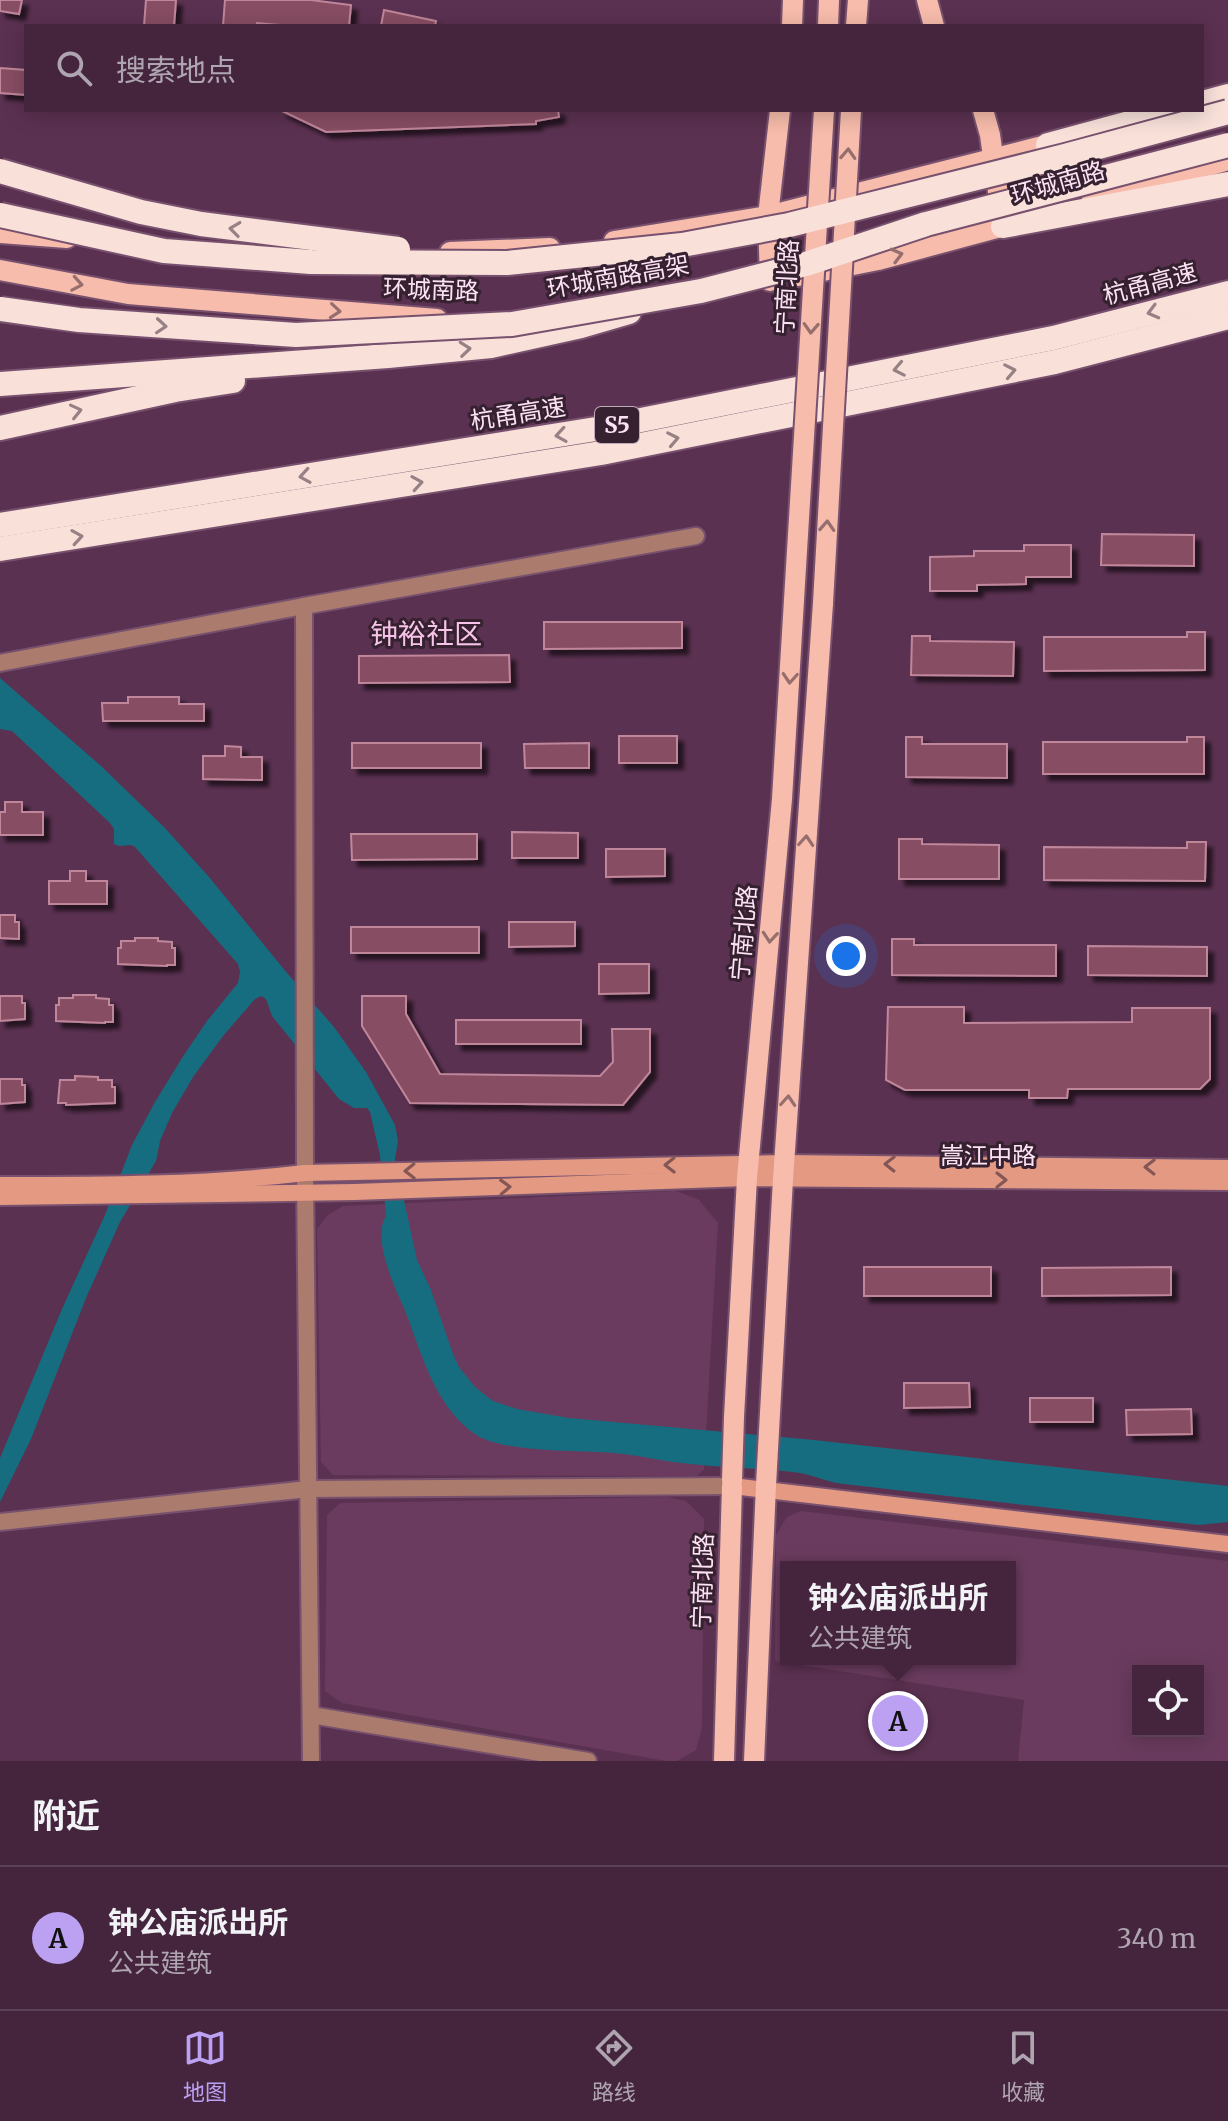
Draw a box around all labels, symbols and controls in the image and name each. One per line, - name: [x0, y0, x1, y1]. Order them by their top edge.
- search box: [24, 24, 1204, 112]
- icon: search: [52, 46, 96, 90]
- text: 搜索地点: [116, 51, 236, 89]
- one-way arrow: [839, 147, 856, 160]
- street label: 环城南路: [1007, 154, 1108, 211]
- one-way arrow: [229, 220, 242, 237]
- street label: 宁南北路: [769, 238, 804, 336]
- one-way arrow: [890, 248, 904, 264]
- street label: 环城南路高架: [544, 249, 692, 304]
- street label: 杭甬高速: [1099, 256, 1200, 311]
- street label: 环城南路: [383, 272, 480, 307]
- one-way arrow: [70, 275, 83, 292]
- one-way arrow: [329, 302, 342, 319]
- one-way arrow: [1146, 303, 1160, 320]
- one-way arrow: [155, 317, 168, 334]
- one-way arrow: [803, 322, 820, 335]
- one-way arrow: [459, 340, 472, 357]
- one-way arrow: [893, 360, 906, 377]
- one-way arrow: [1003, 363, 1016, 380]
- street label: 杭甬高速: [468, 391, 568, 436]
- one-way arrow: [69, 403, 82, 420]
- road number: S5: [595, 407, 639, 443]
- one-way arrow: [554, 426, 568, 443]
- one-way arrow: [666, 431, 679, 448]
- one-way arrow: [298, 467, 311, 484]
- one-way arrow: [410, 475, 424, 492]
- one-way arrow: [818, 519, 835, 532]
- one-way arrow: [70, 529, 84, 546]
- district label: 钟裕社区: [370, 616, 482, 652]
- one-way arrow: [781, 672, 798, 685]
- one-way arrow: [797, 834, 814, 847]
- street label: 宁南北路: [724, 884, 763, 982]
- one-way arrow: [762, 931, 779, 944]
- your location: [826, 936, 866, 976]
- one-way arrow: [779, 1094, 796, 1107]
- street label: 嵩江中路: [940, 1140, 1036, 1171]
- one-way arrow: [883, 1155, 896, 1173]
- one-way arrow: [663, 1156, 676, 1174]
- one-way arrow: [1143, 1158, 1156, 1176]
- one-way arrow: [403, 1162, 416, 1180]
- one-way arrow: [995, 1172, 1008, 1189]
- one-way arrow: [499, 1178, 512, 1195]
- street label: 宁南北路: [685, 1532, 720, 1629]
- popup: [780, 1561, 1016, 1665]
- text: 钟公庙派出所: [808, 1578, 988, 1616]
- text: 公共建筑: [808, 1621, 912, 1654]
- map controls: [1132, 1665, 1204, 1737]
- button: locate: [1132, 1665, 1204, 1737]
- pin: A: [872, 1691, 924, 1751]
- text: 附近: [32, 1795, 100, 1837]
- text: 钟公庙派出所: [108, 1903, 288, 1941]
- text: A: [49, 1922, 67, 1955]
- text: 340 m: [1117, 1922, 1196, 1955]
- text: 公共建筑: [108, 1946, 212, 1979]
- tab: 地图: [183, 2026, 227, 2106]
- tab: 路线: [592, 2026, 636, 2106]
- tab: 收藏: [1001, 2026, 1045, 2106]

